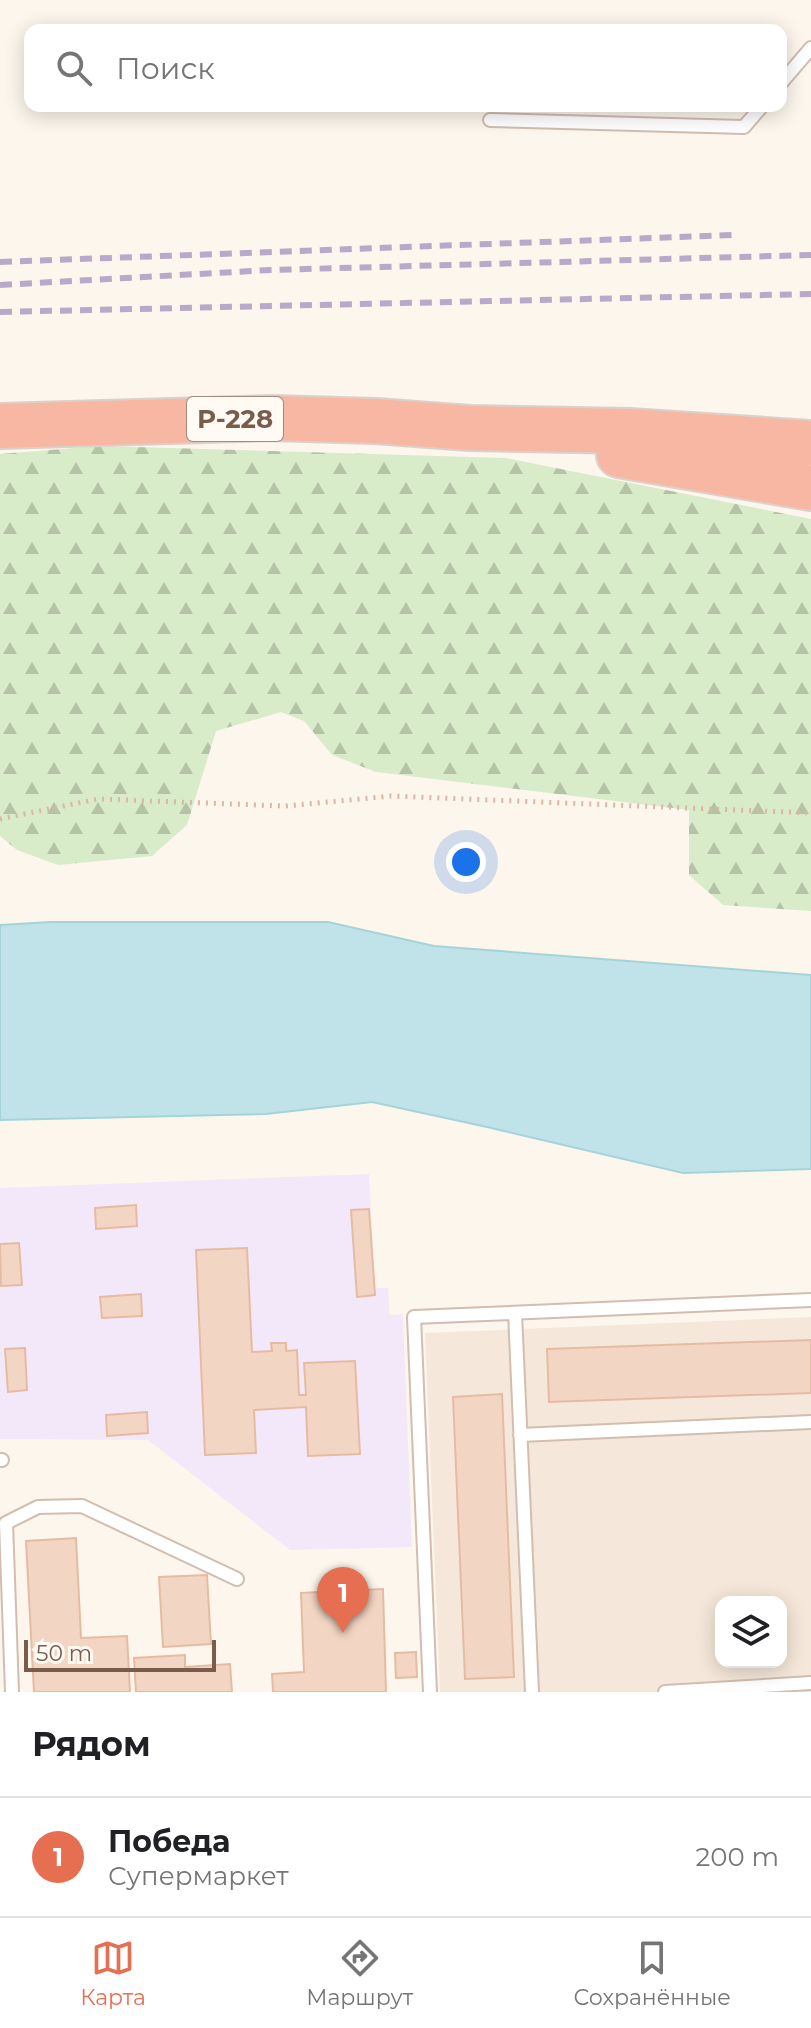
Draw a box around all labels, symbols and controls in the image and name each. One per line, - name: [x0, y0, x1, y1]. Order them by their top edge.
- search box: [24, 24, 787, 112]
- icon: search: [52, 46, 96, 90]
- text: Поиск: [116, 50, 215, 87]
- road number: Р-228: [187, 397, 283, 441]
- your location: [446, 842, 486, 882]
- pin: 1: [317, 1567, 369, 1633]
- map controls: [715, 1596, 787, 1668]
- button: layers: [715, 1596, 787, 1668]
- scale bar: [24, 1636, 216, 1672]
- text: 50 m: [36, 1640, 92, 1667]
- text: Рядом: [32, 1723, 151, 1765]
- text: Победа: [108, 1823, 230, 1860]
- text: 1: [53, 1841, 63, 1873]
- text: 200 m: [695, 1841, 779, 1873]
- text: Супермаркет: [108, 1860, 289, 1892]
- tab: Карта: [80, 1936, 146, 2011]
- tab: Маршрут: [306, 1936, 413, 2011]
- tab: Сохранённые: [574, 1936, 731, 2011]

